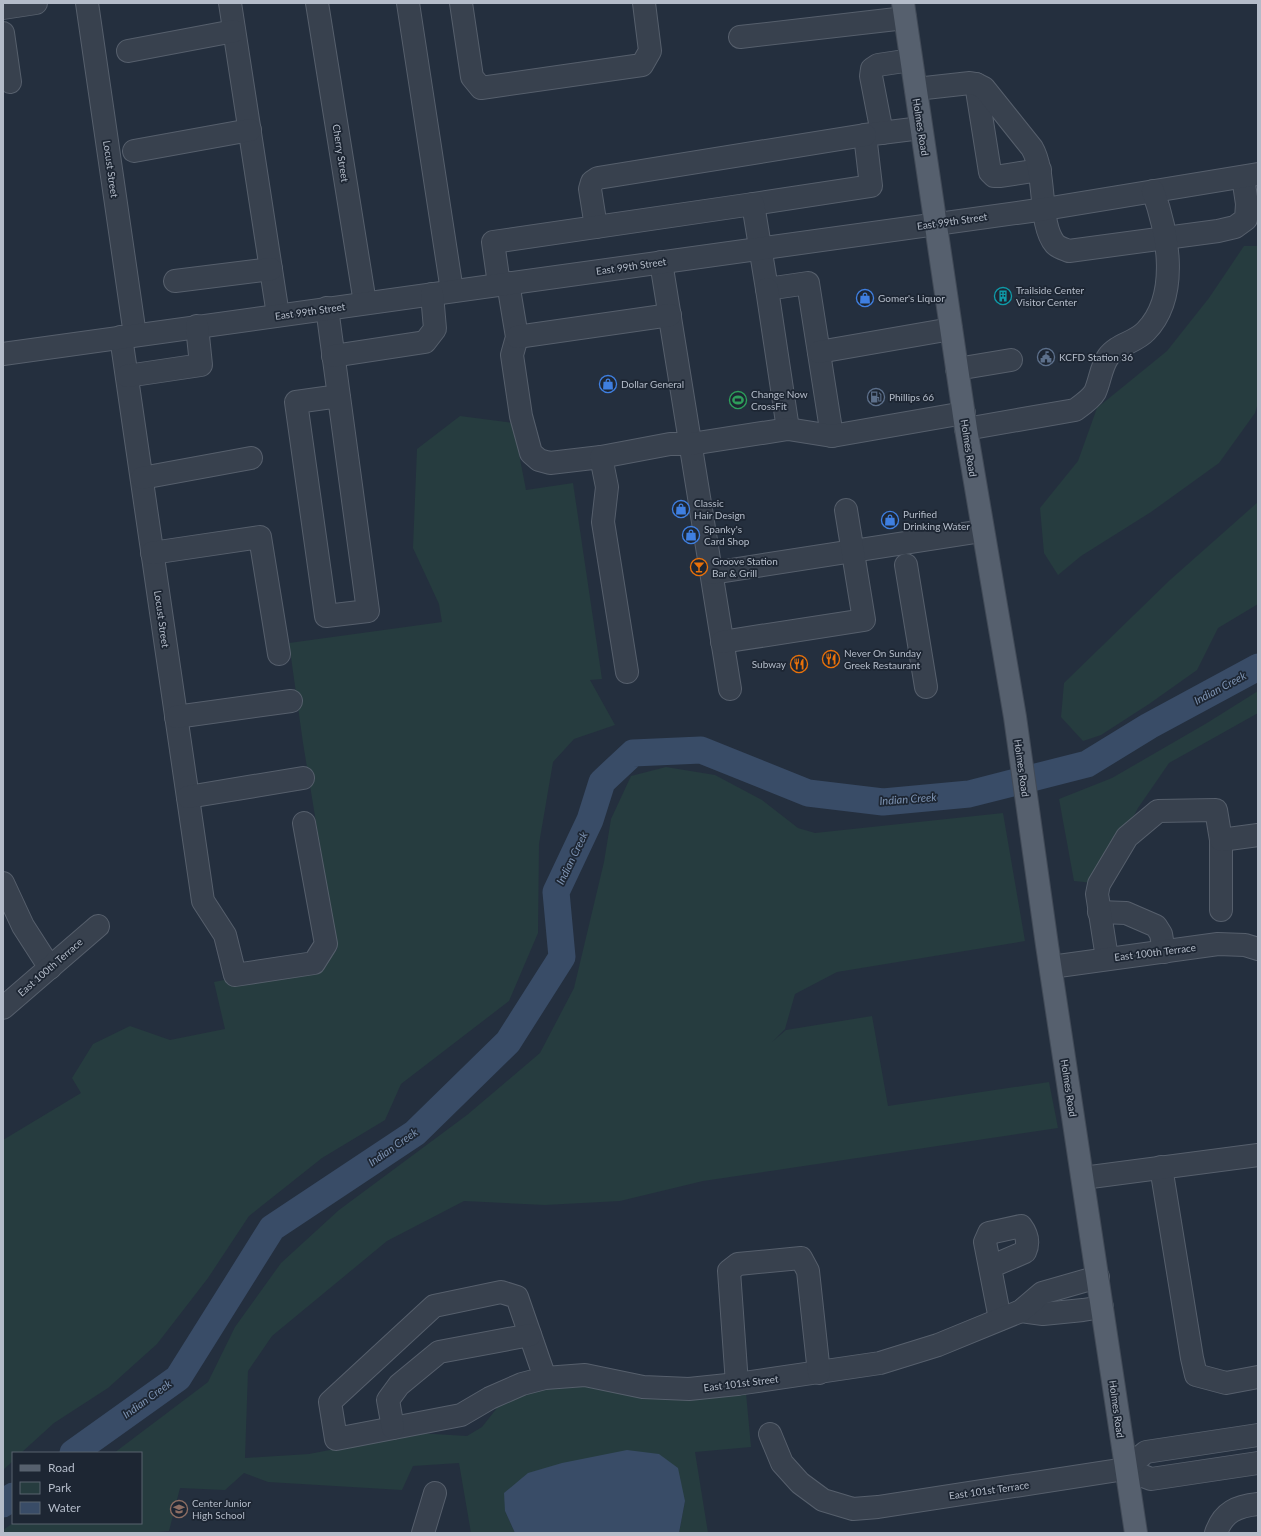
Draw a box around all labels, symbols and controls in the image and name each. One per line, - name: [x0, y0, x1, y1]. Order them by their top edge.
- street label: Holmes Road: [911, 97, 931, 157]
- street label: Cherry Street: [330, 123, 352, 183]
- street label: Locust Street: [101, 140, 121, 199]
- street label: East 99th Street: [916, 210, 988, 232]
- street label: East 99th Street: [595, 255, 667, 277]
- place label: Trailside Center Visitor Center: [1016, 284, 1084, 308]
- building icon: Trailside Center Visitor Center: [993, 286, 1013, 306]
- shop icon: Gomer's Liquor: [855, 288, 875, 308]
- place label: Gomer's Liquor: [878, 292, 945, 304]
- street label: East 99th Street: [274, 300, 346, 322]
- public building icon: KCFD Station 36: [1036, 347, 1056, 367]
- place label: KCFD Station 36: [1059, 351, 1133, 363]
- shop icon: Dollar General: [598, 374, 618, 394]
- place label: Dollar General: [621, 378, 684, 390]
- fuel station icon: Phillips 66: [866, 387, 886, 407]
- place label: Change Now CrossFit: [751, 388, 808, 412]
- sports icon: Change Now CrossFit: [728, 390, 748, 410]
- place label: Phillips 66: [889, 391, 934, 403]
- street label: Holmes Road: [959, 418, 979, 478]
- place label: Classic Hair Design: [694, 497, 745, 521]
- shop icon: Classic Hair Design: [671, 499, 691, 519]
- place label: Purified Drinking Water: [903, 508, 970, 532]
- shop icon: Purified Drinking Water: [880, 510, 900, 530]
- place label: Spanky's Card Shop: [704, 523, 750, 547]
- shop icon: Spanky's Card Shop: [681, 525, 701, 545]
- place label: Groove Station Bar & Grill: [712, 555, 778, 579]
- bar icon: Groove Station Bar & Grill: [689, 557, 709, 577]
- street label: Locust Street: [152, 590, 172, 649]
- place label: Never On Sunday Greek Restaurant: [844, 647, 922, 671]
- restaurant icon: Never On Sunday Greek Restaurant: [821, 649, 841, 669]
- restaurant icon: Subway: [789, 654, 809, 674]
- place label: Subway: [752, 658, 787, 670]
- water label: Indian Creek: [1191, 668, 1249, 707]
- street label: Holmes Road: [1012, 738, 1032, 798]
- water label: Indian Creek: [879, 790, 938, 807]
- water label: Indian Creek: [553, 829, 590, 886]
- street label: East 100th Terrace: [15, 936, 85, 998]
- street label: East 100th Terrace: [1114, 941, 1196, 963]
- street label: Holmes Road: [1059, 1058, 1079, 1118]
- water label: Indian Creek: [366, 1124, 420, 1168]
- street label: East 101st Street: [703, 1372, 780, 1394]
- water label: Indian Creek: [120, 1376, 174, 1421]
- street label: Holmes Road: [1107, 1379, 1127, 1439]
- legend: [12, 1452, 142, 1524]
- text: Road: [48, 1460, 75, 1475]
- street label: East 101st Terrace: [948, 1478, 1030, 1502]
- text: Park: [48, 1480, 72, 1495]
- place label: Center Junior High School: [192, 1497, 251, 1521]
- school or university icon: Center Junior High School: [169, 1499, 189, 1519]
- text: Water: [48, 1500, 81, 1515]

